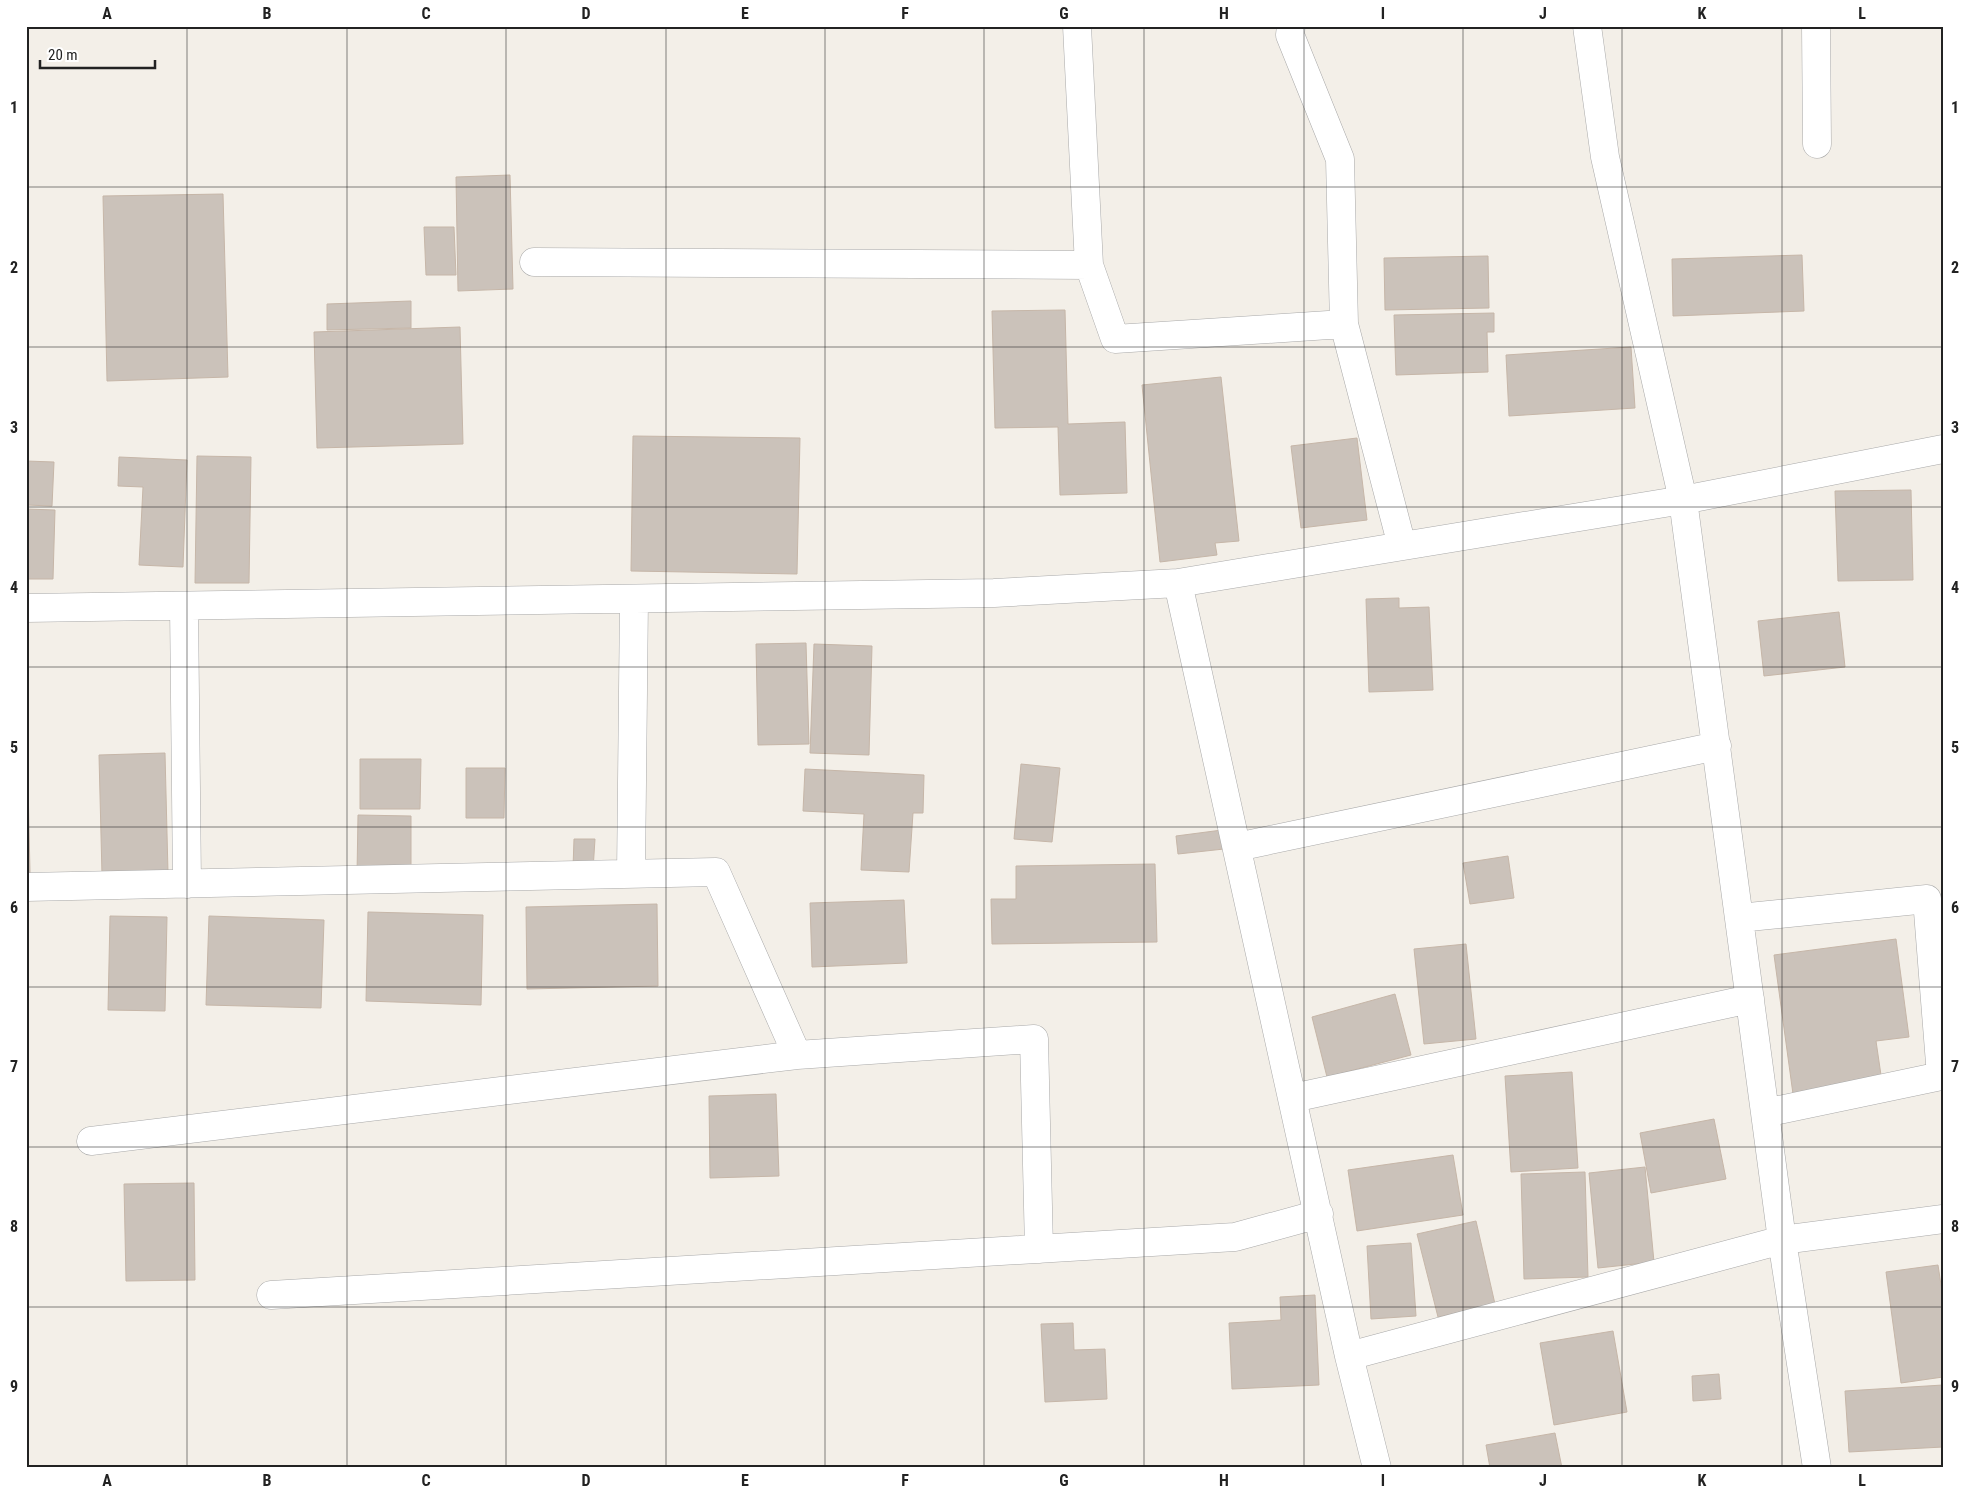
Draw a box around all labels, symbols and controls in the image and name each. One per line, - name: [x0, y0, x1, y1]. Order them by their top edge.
- text: A: [102, 4, 112, 23]
- text: B: [263, 4, 272, 23]
- text: C: [421, 4, 431, 23]
- text: D: [581, 4, 591, 23]
- text: E: [741, 4, 749, 23]
- text: F: [901, 4, 909, 23]
- text: G: [1059, 4, 1069, 23]
- text: H: [1219, 4, 1229, 23]
- text: I: [1381, 4, 1385, 23]
- text: J: [1539, 4, 1547, 23]
- text: K: [1698, 4, 1707, 23]
- text: L: [1858, 4, 1866, 23]
- scale bar: [40, 38, 155, 70]
- text: 20 m: [48, 46, 78, 64]
- text: 1: [10, 98, 18, 117]
- text: 1: [1951, 98, 1959, 117]
- text: 2: [10, 258, 18, 277]
- text: 2: [1951, 258, 1959, 277]
- text: 3: [10, 418, 18, 437]
- text: 3: [1951, 418, 1959, 437]
- text: 4: [10, 578, 18, 597]
- text: 4: [1951, 578, 1959, 597]
- text: 5: [10, 738, 18, 757]
- text: 5: [1951, 738, 1959, 757]
- text: 6: [10, 898, 18, 917]
- text: 6: [1951, 898, 1959, 917]
- text: 7: [10, 1057, 18, 1076]
- text: 7: [1951, 1057, 1959, 1076]
- text: 8: [10, 1217, 18, 1236]
- text: 8: [1951, 1217, 1959, 1236]
- text: 9: [10, 1377, 18, 1396]
- text: 9: [1951, 1377, 1959, 1396]
- text: A: [102, 1471, 112, 1490]
- text: B: [263, 1471, 272, 1490]
- text: C: [421, 1471, 431, 1490]
- text: D: [581, 1471, 591, 1490]
- text: E: [741, 1471, 749, 1490]
- text: F: [901, 1471, 909, 1490]
- text: G: [1059, 1471, 1069, 1490]
- text: H: [1219, 1471, 1229, 1490]
- text: I: [1381, 1471, 1385, 1490]
- text: J: [1539, 1471, 1547, 1490]
- text: K: [1698, 1471, 1707, 1490]
- text: L: [1858, 1471, 1866, 1490]

